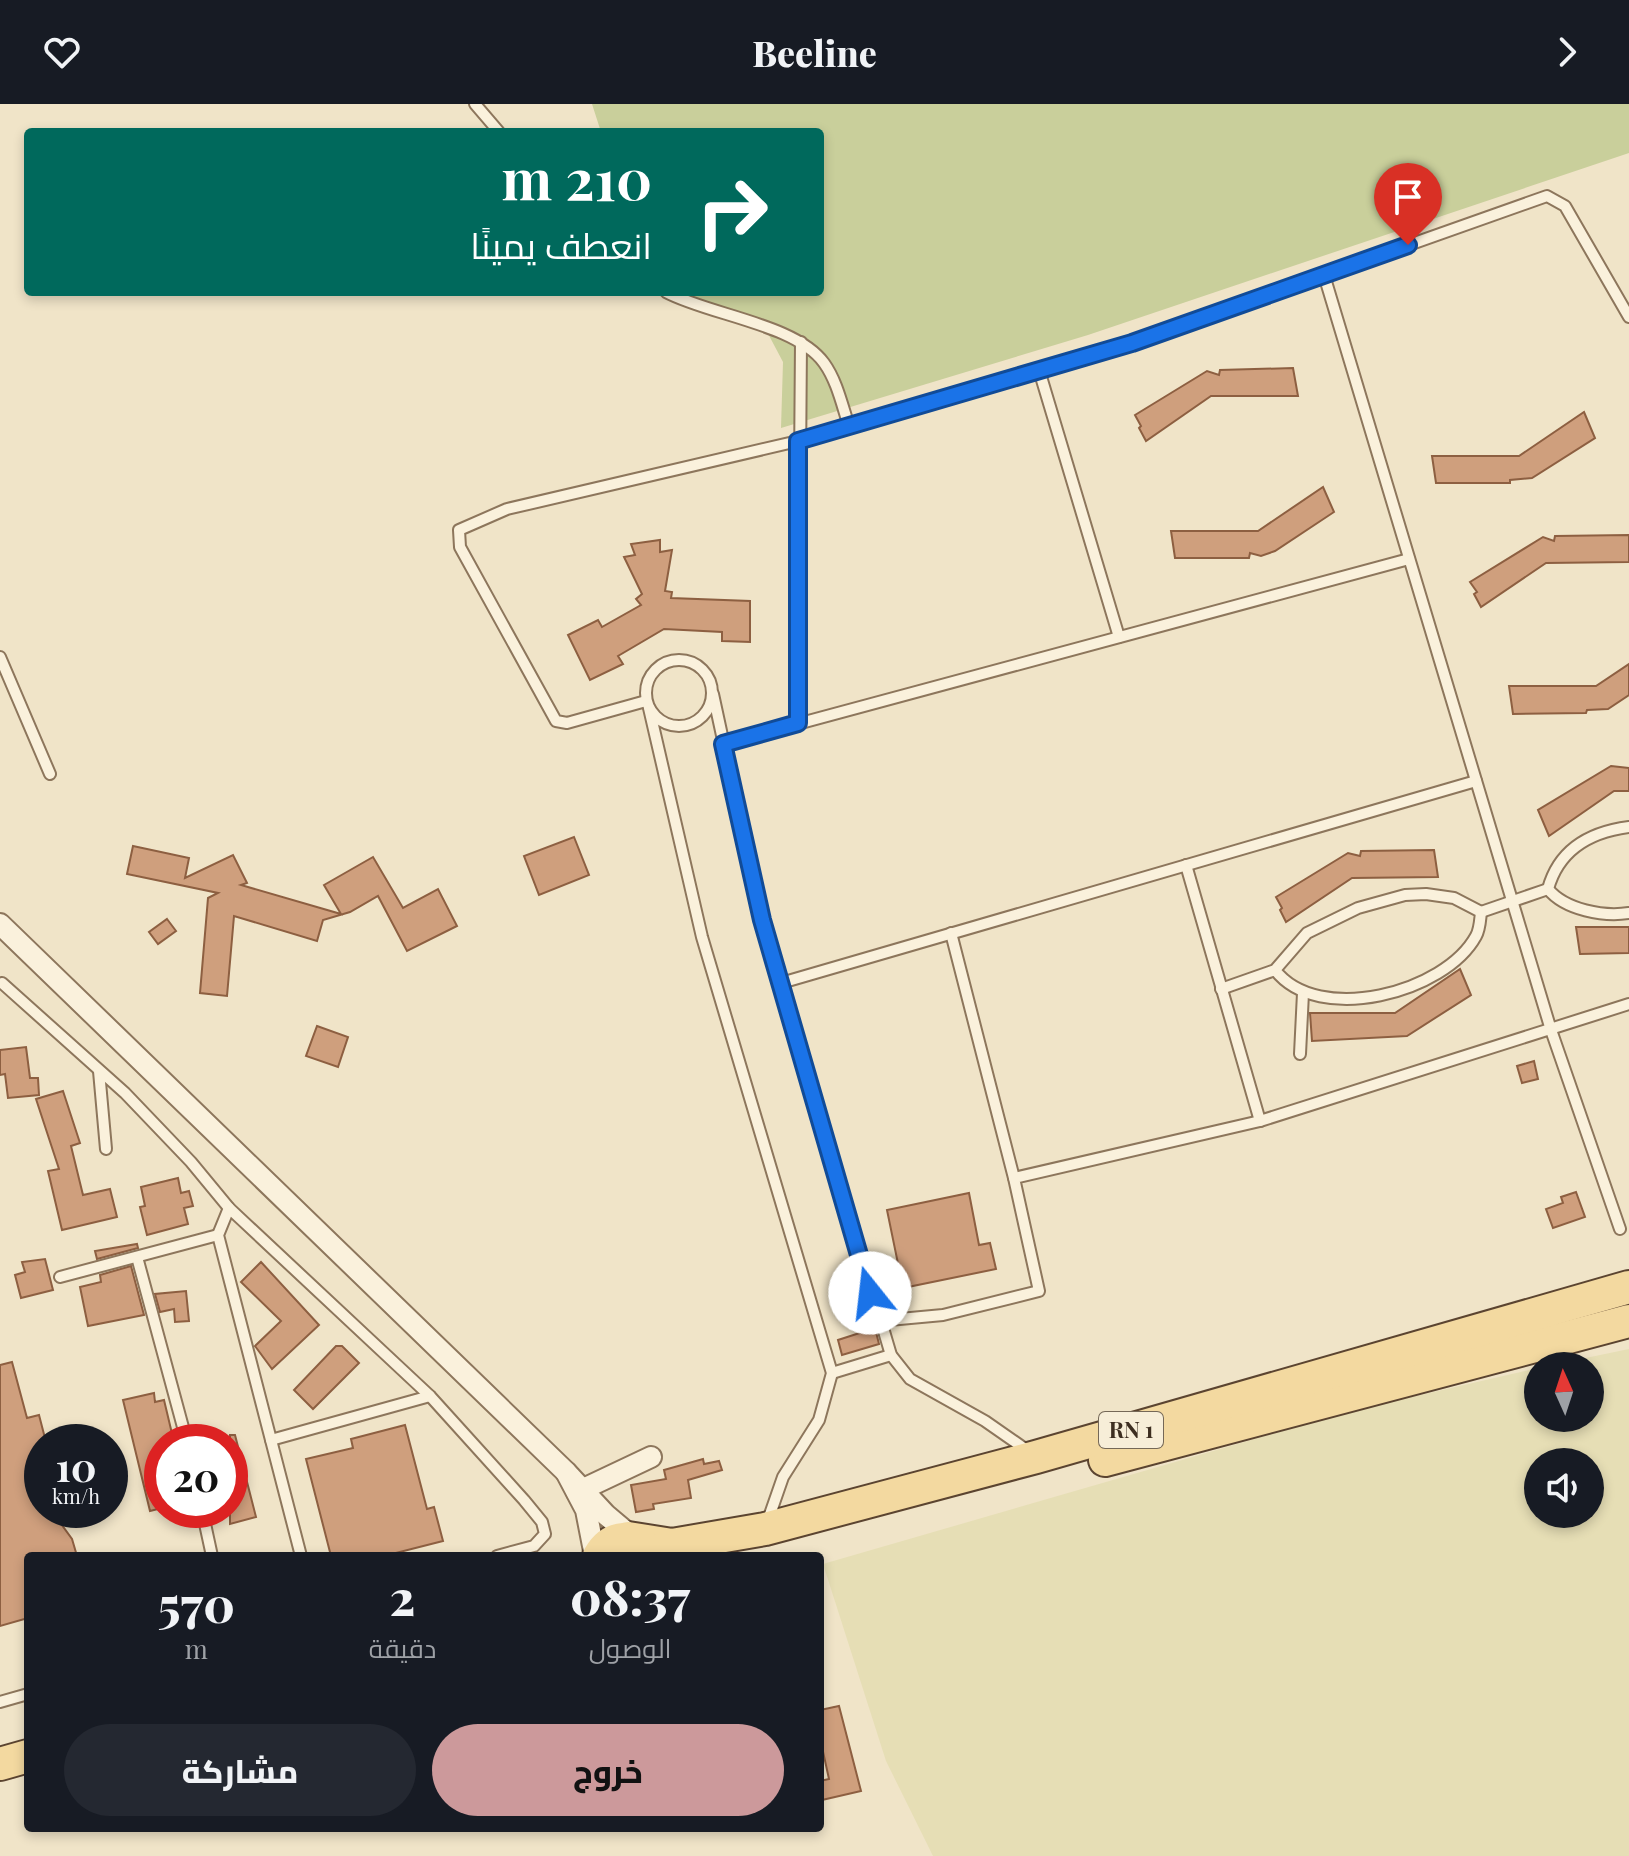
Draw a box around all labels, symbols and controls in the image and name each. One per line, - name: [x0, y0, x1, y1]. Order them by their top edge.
- text: Beeline: [752, 28, 877, 76]
- icon: heart: [40, 30, 84, 74]
- icon: forward: [1545, 30, 1589, 74]
- text: 210 m: [501, 140, 652, 215]
- icon: right: [680, 160, 784, 264]
- pin: [1374, 163, 1442, 245]
- icon: arrive: [1386, 175, 1430, 219]
- text: انعطف يمينًا: [470, 220, 652, 268]
- position arrow: [828, 1251, 912, 1335]
- north arrow: [1524, 1352, 1604, 1432]
- map controls: [1524, 1352, 1604, 1528]
- road number: RN 1: [1099, 1412, 1163, 1448]
- speed limit sign: 20: [144, 1424, 248, 1528]
- text: 10: [55, 1439, 97, 1492]
- button: sound: [1524, 1448, 1604, 1528]
- text: km/h: [52, 1482, 100, 1509]
- text: 2: [390, 1564, 415, 1628]
- text: 08:37: [570, 1564, 690, 1628]
- text: 570: [158, 1571, 235, 1635]
- text: دقيقة: [369, 1630, 436, 1665]
- text: الوصول: [589, 1630, 672, 1665]
- text: m: [185, 1631, 208, 1666]
- button: مشاركة: [64, 1724, 416, 1816]
- button: خروج: [432, 1724, 784, 1816]

